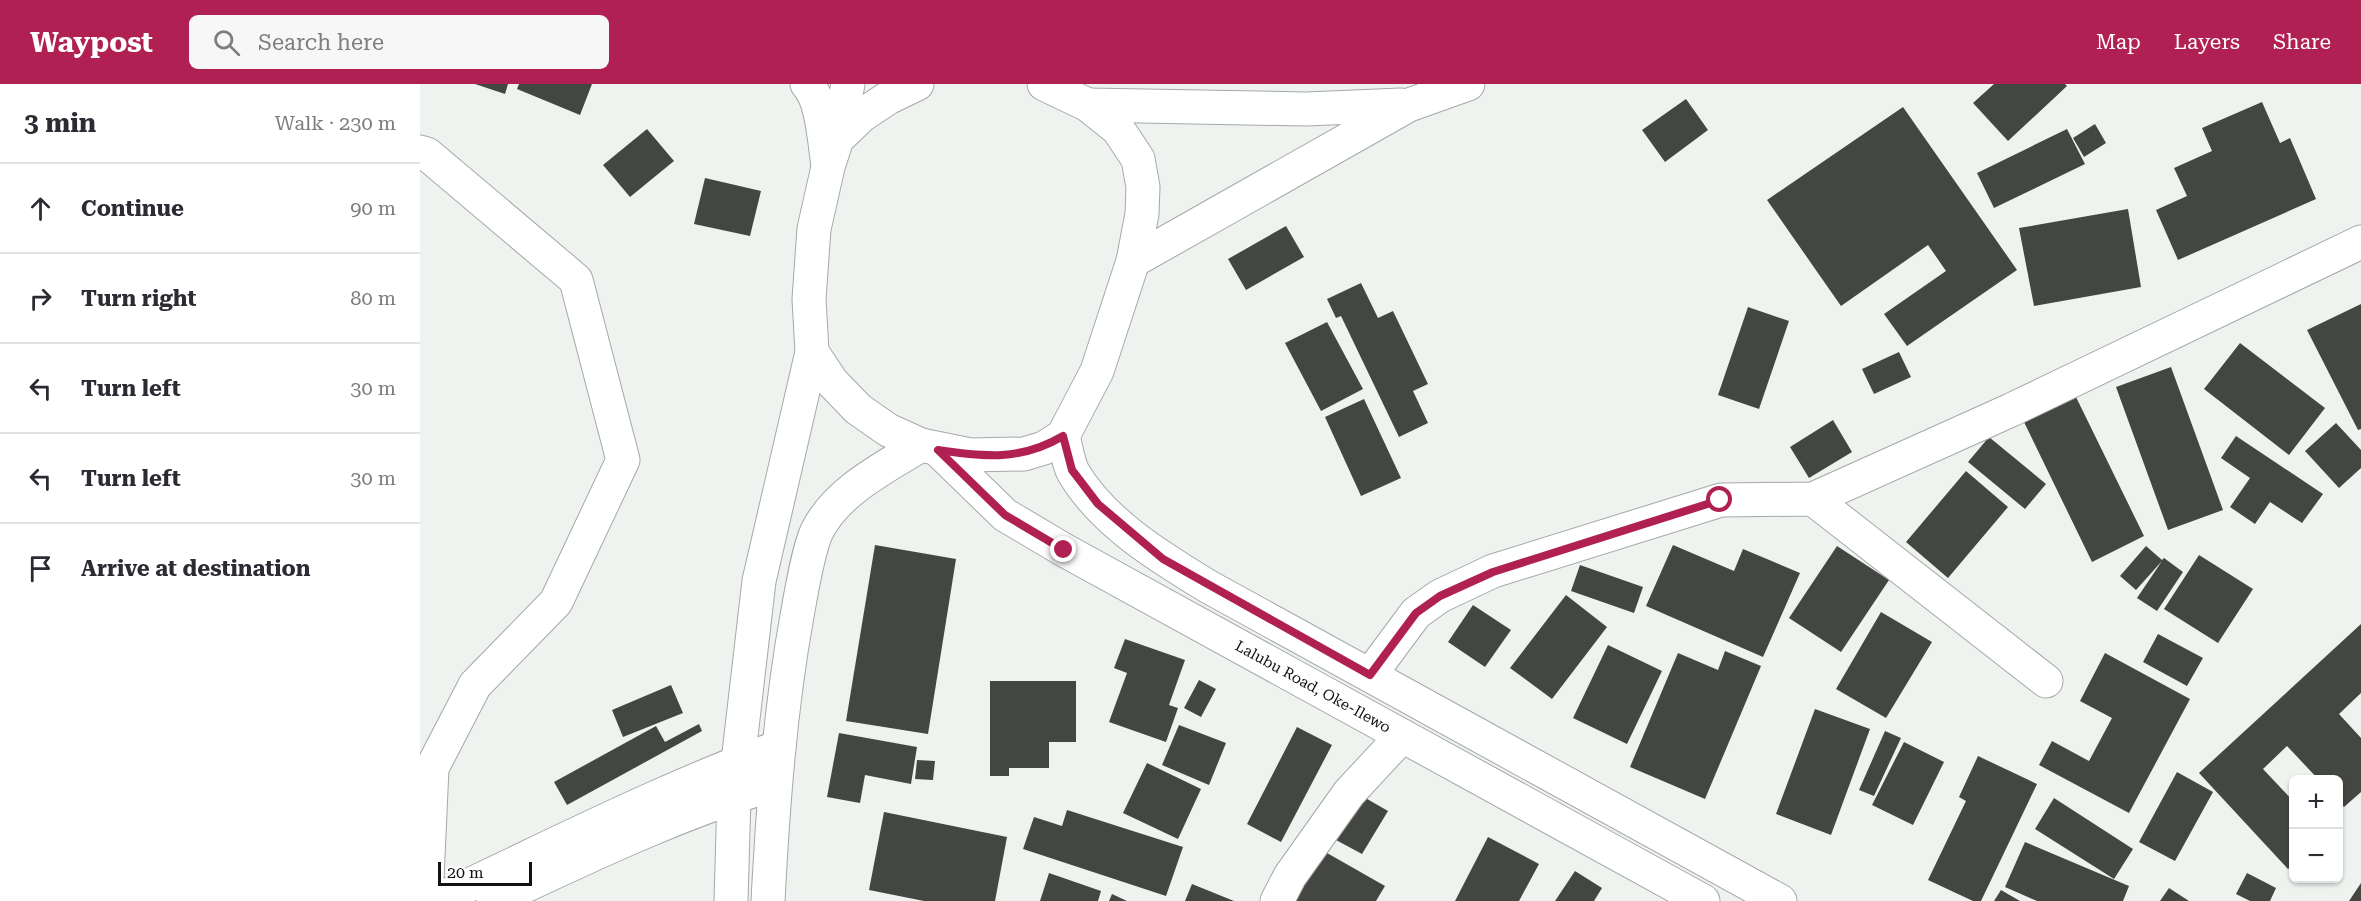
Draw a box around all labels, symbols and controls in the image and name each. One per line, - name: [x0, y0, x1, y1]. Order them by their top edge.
- search box: [189, 15, 609, 69]
- text: Waypost: [30, 26, 153, 59]
- icon: search: [210, 26, 243, 59]
- text: Search here: [258, 30, 384, 55]
- text: Map: [2096, 30, 2141, 54]
- text: Layers: [2174, 30, 2240, 54]
- text: Share: [2273, 30, 2331, 54]
- text: 3 min: [24, 108, 96, 138]
- text: Walk · 230 m: [275, 111, 396, 135]
- icon: ahead: [24, 192, 57, 225]
- text: Continue: [81, 196, 184, 221]
- text: 90 m: [350, 196, 396, 220]
- icon: right: [24, 282, 57, 315]
- text: Turn right: [81, 286, 196, 311]
- text: 80 m: [350, 286, 396, 310]
- icon: left: [24, 372, 57, 405]
- text: Turn left: [81, 376, 181, 401]
- text: 30 m: [350, 376, 396, 400]
- icon: left: [24, 462, 57, 495]
- text: Turn left: [81, 466, 181, 491]
- text: 30 m: [350, 466, 396, 490]
- route start: [1706, 486, 1732, 512]
- route end: [1050, 536, 1076, 562]
- icon: arrive: [24, 552, 57, 585]
- text: Arrive at destination: [81, 556, 310, 581]
- street label: Lalubu Road, Oke-Ilewo: [1232, 637, 1394, 737]
- map controls: [2289, 775, 2343, 883]
- button: +: [2289, 775, 2343, 829]
- button: −: [2289, 829, 2343, 883]
- scale bar: [438, 859, 532, 886]
- text: 20 m: [447, 863, 484, 882]

